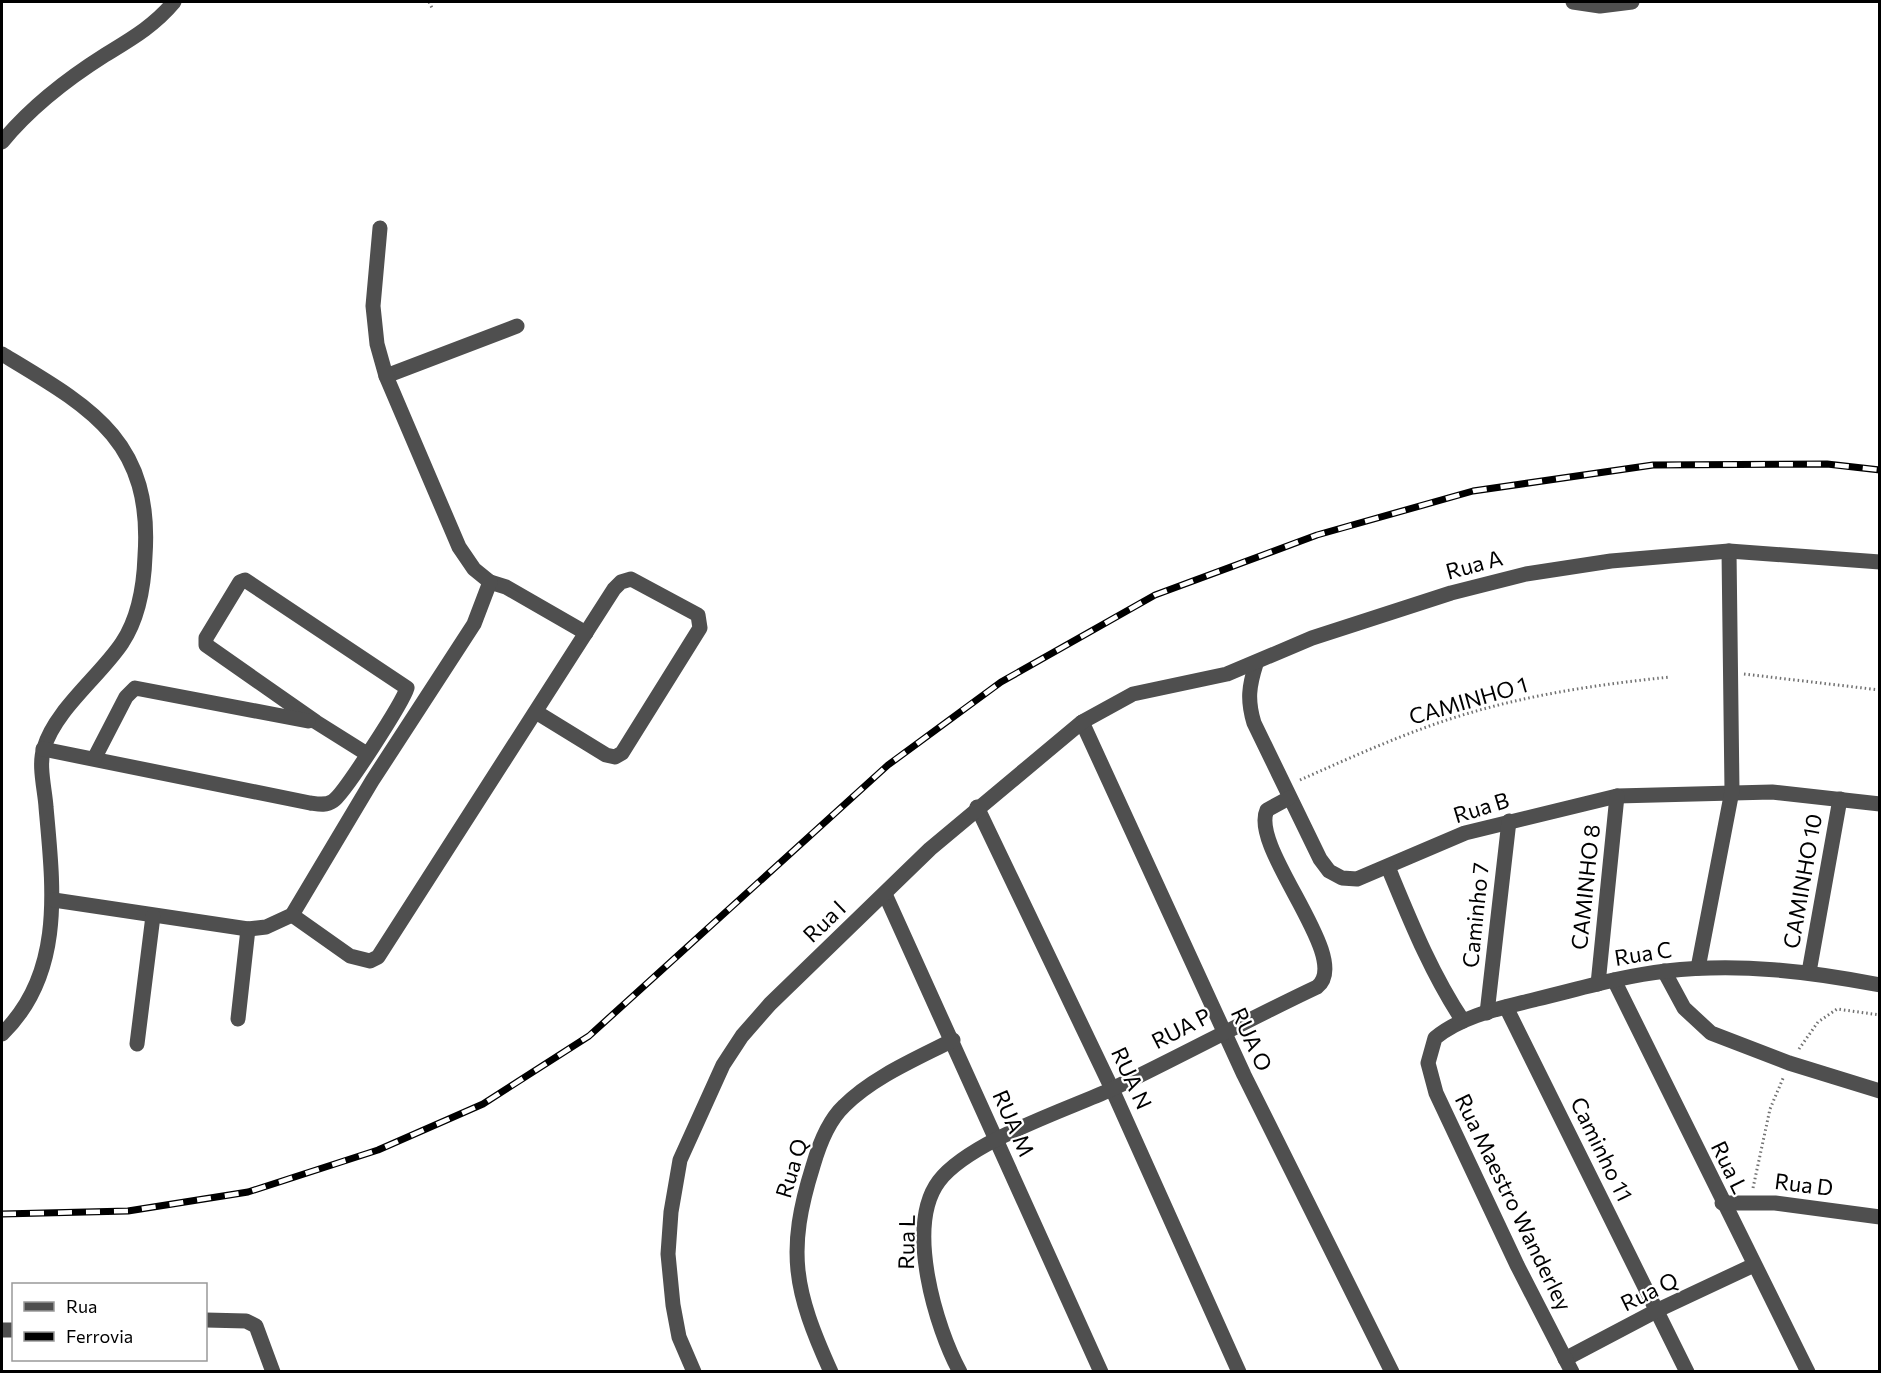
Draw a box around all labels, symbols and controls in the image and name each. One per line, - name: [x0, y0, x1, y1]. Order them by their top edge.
- street label: Rua A: [1443, 543, 1505, 585]
- street label: CAMINHO 1: [1406, 670, 1530, 730]
- street label: Rua B: [1450, 786, 1512, 828]
- street label: CAMINHO 10: [1777, 811, 1827, 951]
- street label: CAMINHO 8: [1565, 823, 1605, 951]
- street label: Caminho 7: [1456, 861, 1494, 969]
- street label: Rua I: [797, 894, 851, 948]
- street label: Rua C: [1612, 935, 1674, 971]
- street label: RUA P: [1147, 1002, 1215, 1054]
- street label: RUA O: [1226, 1003, 1278, 1075]
- street label: RUA N: [1106, 1043, 1158, 1113]
- street label: RUA M: [987, 1085, 1041, 1161]
- street label: Rua Maestro Wanderley: [1450, 1089, 1578, 1315]
- street label: Caminho 11: [1565, 1092, 1639, 1206]
- street label: Rua Q: [769, 1135, 813, 1201]
- street label: Rua L: [1706, 1136, 1754, 1198]
- street label: Rua D: [1773, 1167, 1835, 1201]
- street label: Rua L: [892, 1214, 920, 1270]
- street label: Rua Q: [1616, 1266, 1682, 1316]
- legend: [12, 1283, 207, 1361]
- text: Rua: [66, 1295, 97, 1317]
- text: Ferrovia: [66, 1325, 133, 1347]

